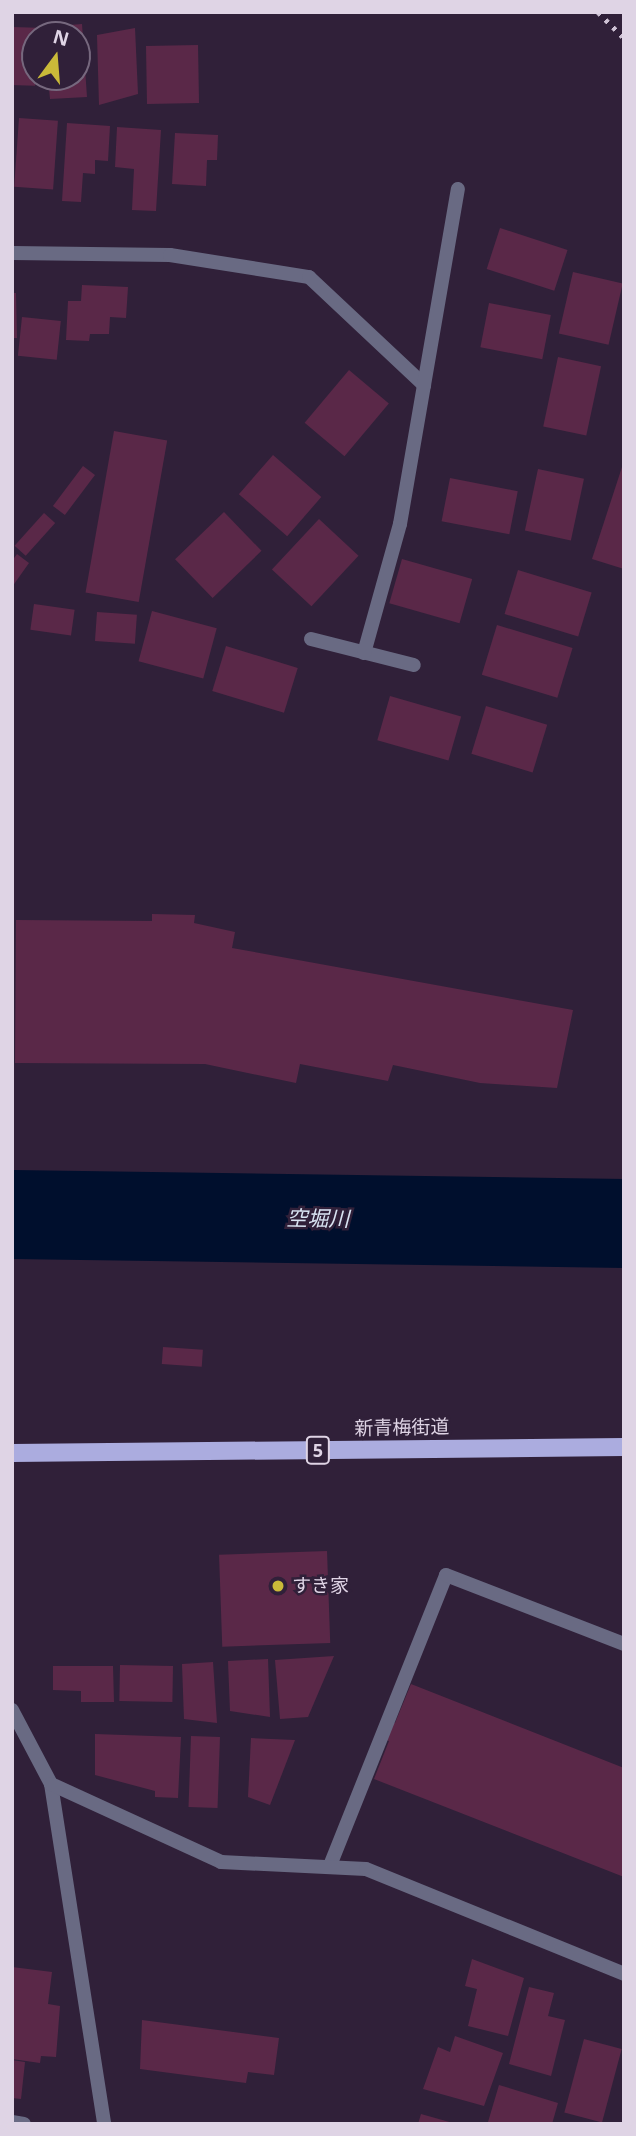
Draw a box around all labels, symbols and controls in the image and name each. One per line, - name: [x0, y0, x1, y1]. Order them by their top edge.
- north arrow: [21, 21, 91, 91]
- text: N: [50, 23, 72, 52]
- water label: 空堀川: [286, 1205, 350, 1231]
- street label: 新青梅街道: [354, 1416, 450, 1440]
- road number: 5: [306, 1436, 330, 1464]
- place label: すき家: [292, 1575, 349, 1597]
- marker: すき家: [270, 1578, 286, 1594]

